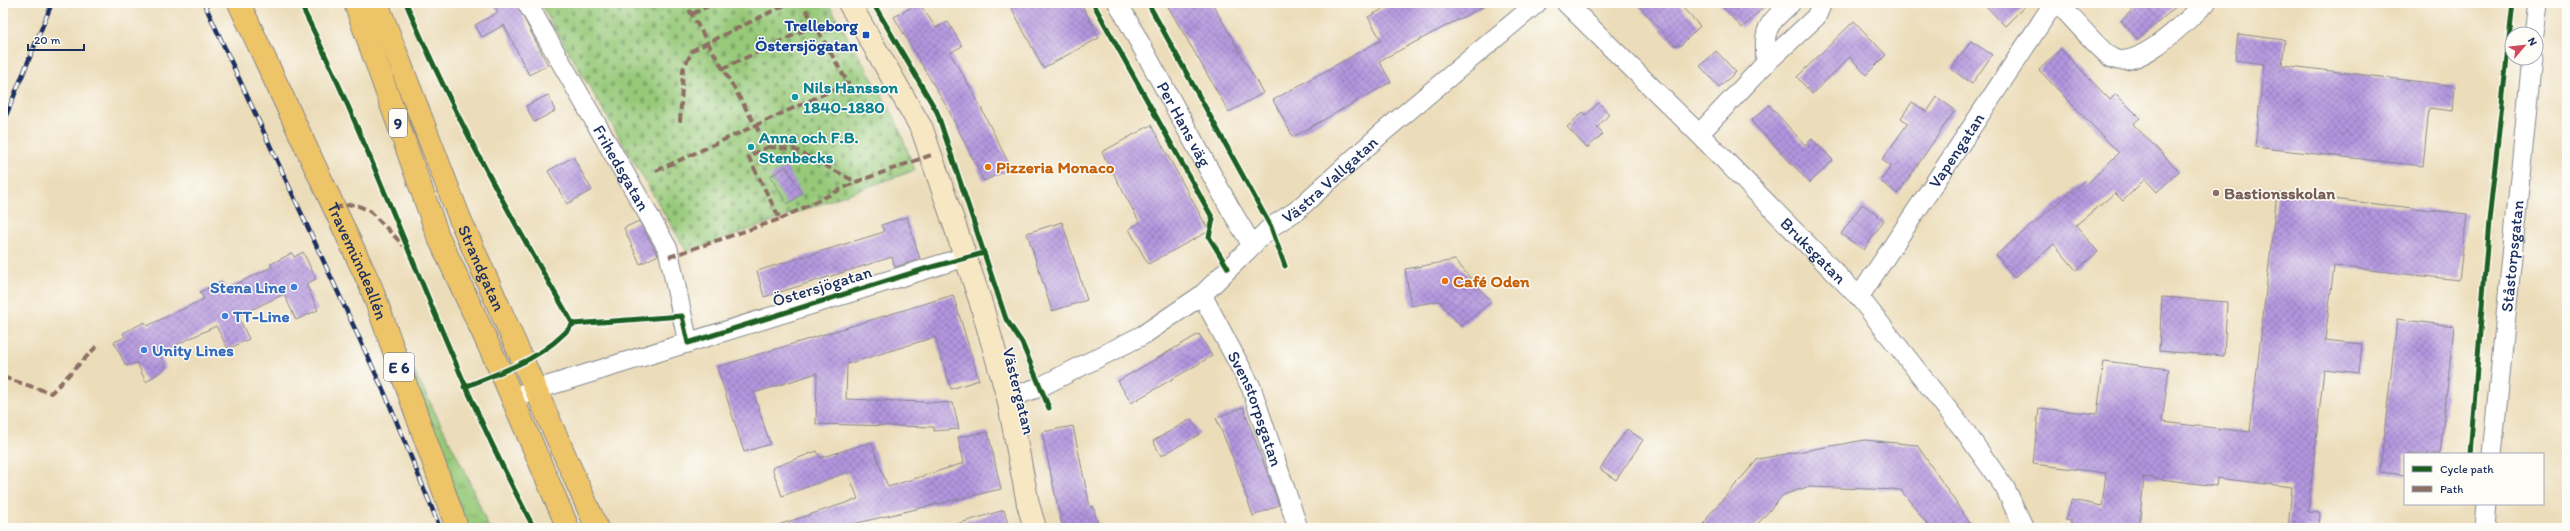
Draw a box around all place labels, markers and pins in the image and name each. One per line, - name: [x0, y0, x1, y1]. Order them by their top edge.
- place label: Trelleborg Östersjögatan: [755, 15, 859, 56]
- marker: Trelleborg Östersjögatan: [861, 30, 871, 40]
- place label: Nils Hansson 1840-1880: [803, 77, 899, 117]
- marker: Nils Hansson 1840-1880: [790, 92, 800, 102]
- place label: Anna och F.B. Stenbecks: [758, 127, 859, 167]
- marker: Anna och F.B. Stenbecks: [746, 142, 756, 152]
- place label: Pizzeria Monaco: [996, 157, 1115, 177]
- marker: Pizzeria Monaco: [983, 162, 993, 172]
- place label: Bastionsskolan: [2224, 183, 2336, 203]
- marker: Bastionsskolan: [2211, 188, 2221, 198]
- place label: Café Oden: [1453, 271, 1530, 291]
- marker: Café Oden: [1440, 276, 1450, 286]
- place label: Stena Line: [210, 277, 286, 297]
- marker: Stena Line: [289, 282, 299, 292]
- place label: TT-Line: [232, 306, 290, 326]
- marker: TT-Line: [220, 311, 230, 321]
- place label: Unity Lines: [152, 340, 234, 361]
- marker: Unity Lines: [139, 345, 149, 355]

